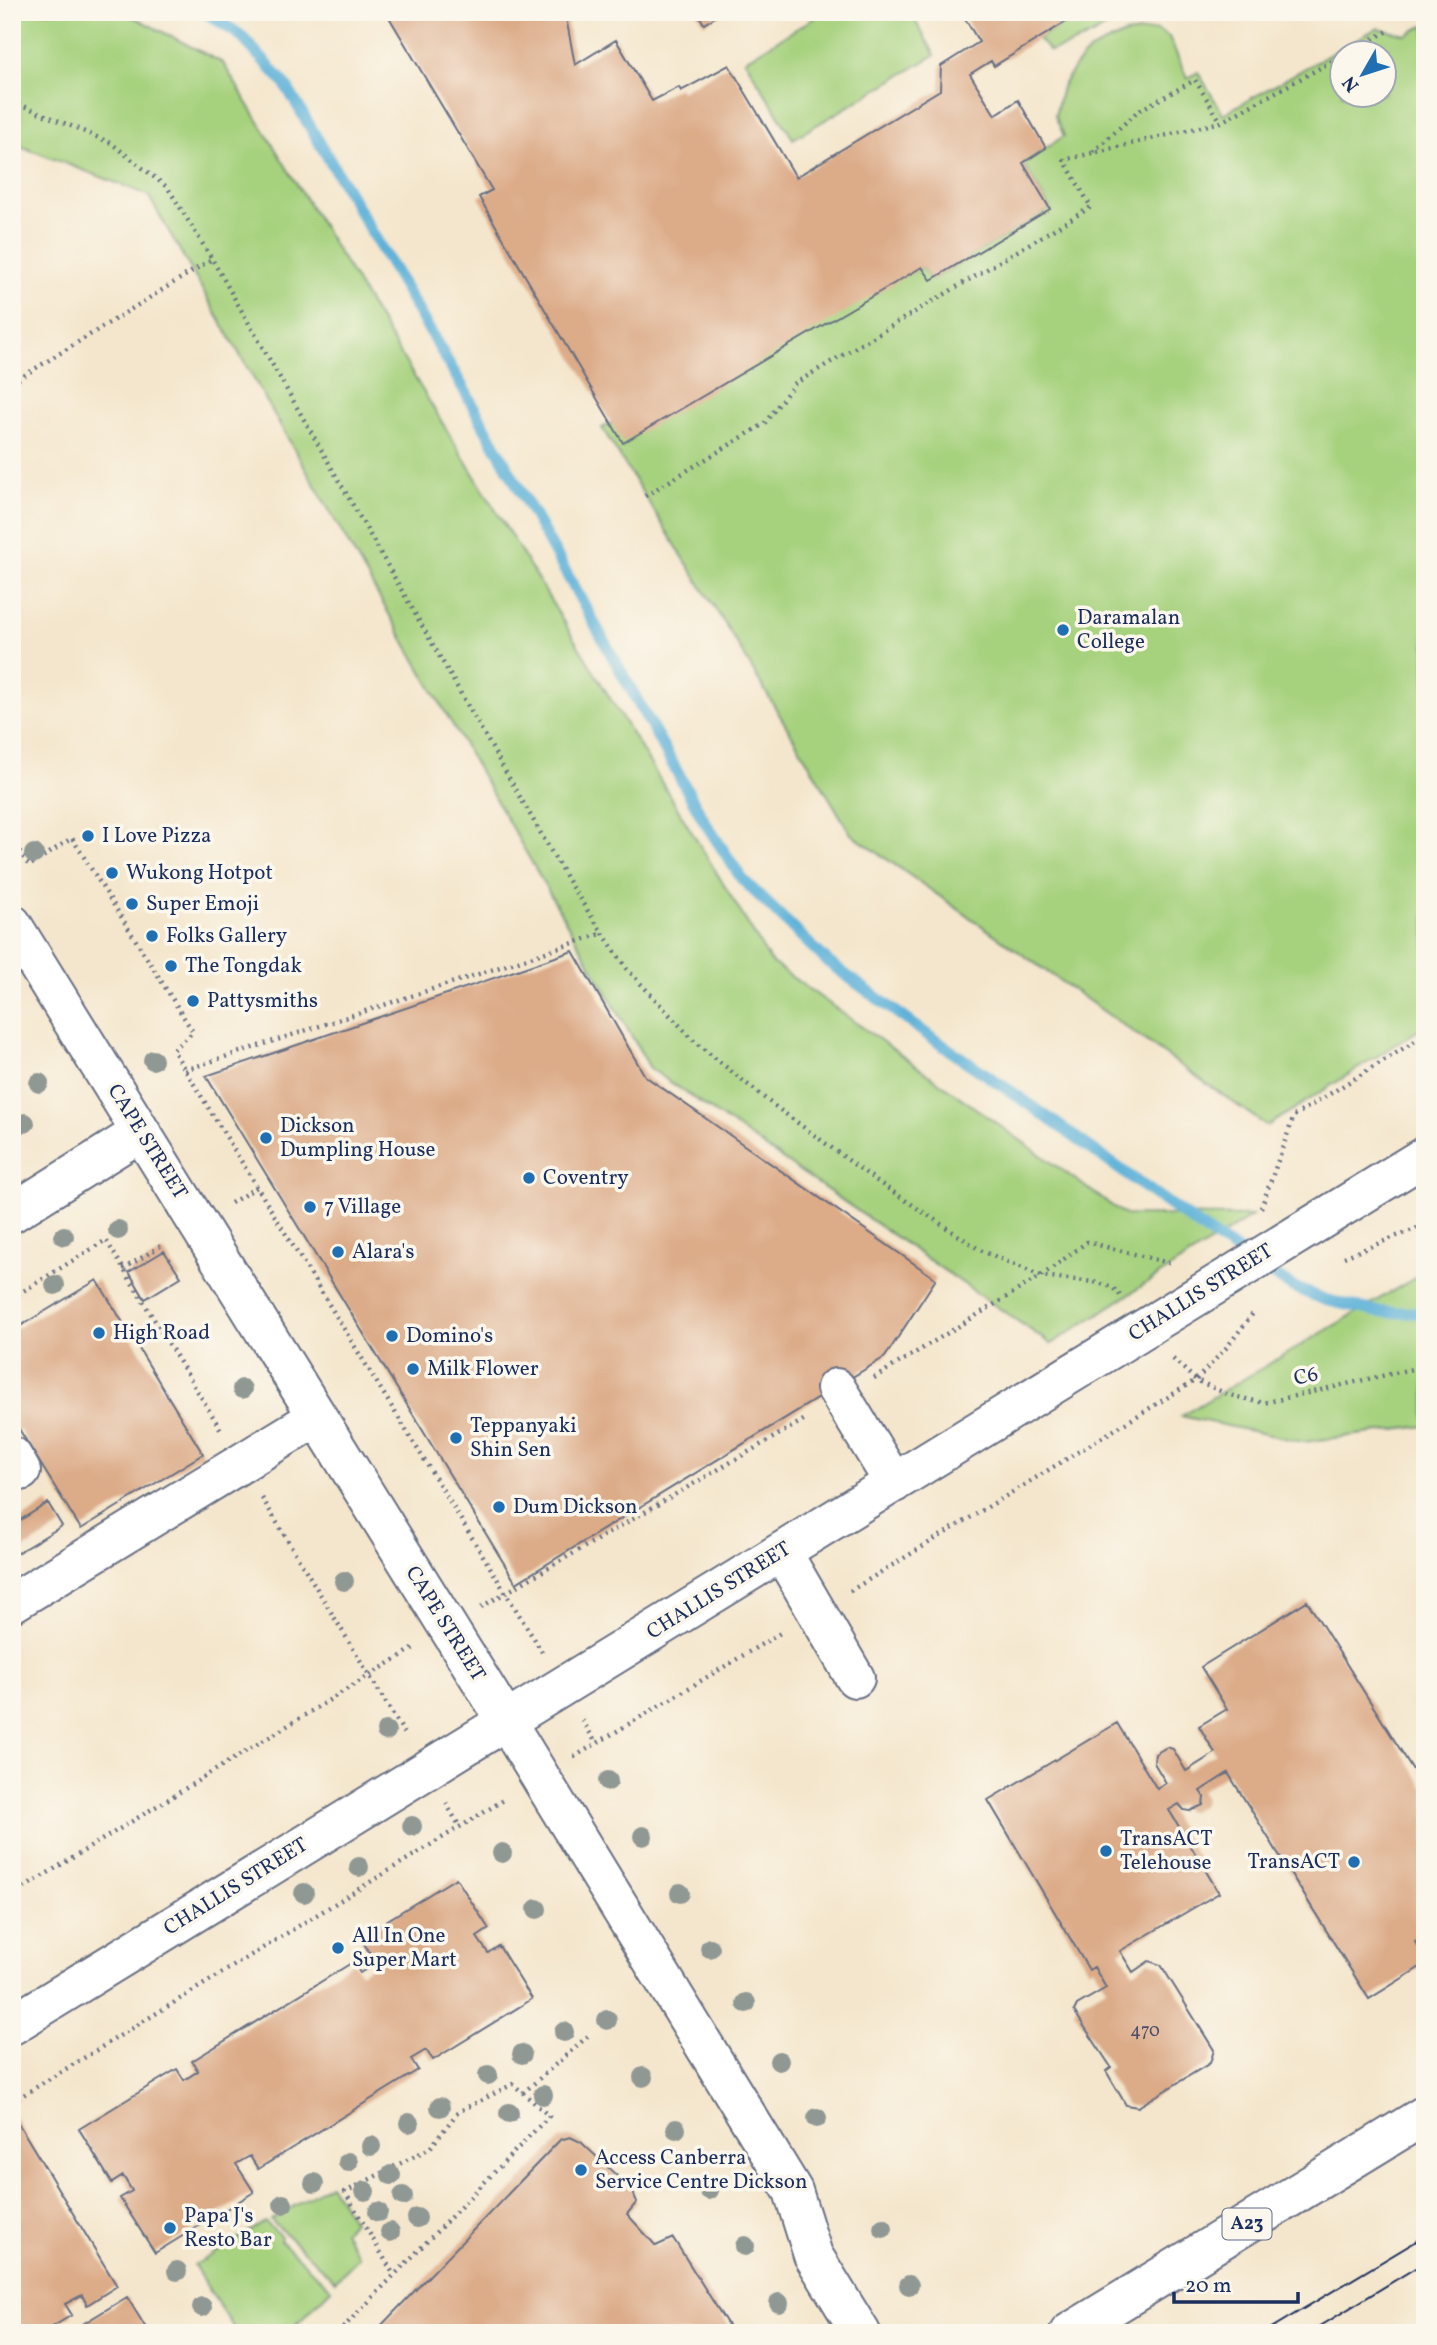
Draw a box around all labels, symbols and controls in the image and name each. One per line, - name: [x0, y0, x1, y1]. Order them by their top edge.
- north arrow: [1328, 38, 1398, 108]
- text: N: [1337, 70, 1366, 97]
- place label: Daramalan College: [1077, 604, 1180, 657]
- marker: Daramalan College: [1055, 622, 1071, 638]
- place label: I Love Pizza: [102, 822, 211, 851]
- marker: I Love Pizza: [80, 828, 96, 844]
- place label: Wukong Hotpot: [126, 859, 273, 888]
- marker: Wukong Hotpot: [104, 865, 120, 881]
- place label: Super Emoji: [146, 890, 259, 919]
- marker: Super Emoji: [124, 896, 140, 912]
- place label: Folks Gallery: [166, 922, 288, 951]
- marker: Folks Gallery: [144, 928, 160, 944]
- place label: The Tongdak: [185, 952, 302, 981]
- marker: The Tongdak: [163, 958, 179, 974]
- place label: Pattysmiths: [207, 987, 318, 1016]
- marker: Pattysmiths: [185, 993, 201, 1009]
- street label: CAPE STREET: [100, 1079, 194, 1205]
- place label: Dickson Dumpling House: [280, 1112, 435, 1165]
- marker: Dickson Dumpling House: [258, 1130, 274, 1146]
- place label: Coventry: [543, 1164, 629, 1193]
- marker: Coventry: [521, 1170, 537, 1186]
- place label: 7 Village: [324, 1193, 401, 1222]
- marker: 7 Village: [302, 1199, 318, 1215]
- street label: CHALLIS STREET: [1123, 1237, 1279, 1349]
- place label: Alara's: [352, 1238, 414, 1267]
- marker: Alara's: [330, 1244, 346, 1260]
- place label: High Road: [113, 1319, 210, 1348]
- place label: Domino's: [406, 1322, 493, 1351]
- marker: High Road: [91, 1325, 107, 1341]
- marker: Domino's: [384, 1328, 400, 1344]
- place label: Milk Flower: [427, 1355, 539, 1384]
- street label: C6: [1291, 1360, 1321, 1394]
- marker: Milk Flower: [405, 1361, 421, 1377]
- place label: Teppanyaki Shin Sen: [470, 1412, 577, 1465]
- marker: Teppanyaki Shin Sen: [448, 1430, 464, 1446]
- place label: Dum Dickson: [513, 1493, 638, 1522]
- marker: Dum Dickson: [491, 1499, 507, 1515]
- street label: CHALLIS STREET: [641, 1535, 797, 1647]
- street label: CAPE STREET: [398, 1561, 492, 1687]
- place label: TransACT Telehouse: [1120, 1825, 1213, 1878]
- street label: CHALLIS STREET: [158, 1831, 314, 1943]
- marker: TransACT Telehouse: [1098, 1843, 1114, 1859]
- place label: TransACT: [1247, 1848, 1340, 1877]
- marker: TransACT: [1346, 1854, 1362, 1870]
- place label: All In One Super Mart: [352, 1922, 457, 1975]
- marker: All In One Super Mart: [330, 1940, 346, 1956]
- house number: 470: [1130, 2019, 1160, 2044]
- place label: Access Canberra Service Centre Dickson: [595, 2144, 807, 2197]
- marker: Access Canberra Service Centre Dickson: [573, 2162, 589, 2178]
- place label: Papa J's Resto Bar: [184, 2202, 272, 2255]
- road number: A23: [1222, 2208, 1272, 2240]
- marker: Papa J's Resto Bar: [162, 2220, 178, 2236]
- scale bar: [1174, 2261, 1299, 2305]
- text: 20 m: [1185, 2272, 1231, 2301]

